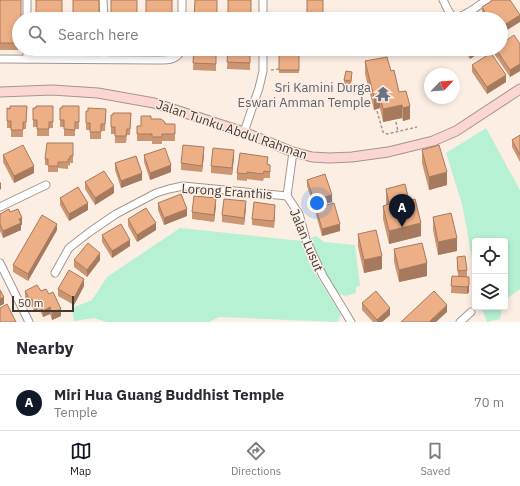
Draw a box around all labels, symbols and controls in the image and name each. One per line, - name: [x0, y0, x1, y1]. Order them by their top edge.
- search box: [12, 12, 508, 56]
- icon: search: [26, 23, 48, 45]
- text: Search here: [58, 25, 138, 44]
- north arrow: [424, 68, 460, 104]
- place label: Sri Kamini Durga Eswari Amman Temple: [238, 79, 371, 111]
- temple icon: Sri Kamini Durga Eswari Amman Temple: [374, 85, 392, 103]
- street label: Jalan Tunku Abdul Rahman: [154, 96, 310, 163]
- street label: Lorong Eranthis: [181, 180, 273, 203]
- your location: [307, 193, 327, 213]
- pin: A: [389, 194, 415, 227]
- street label: Jalan Lusut: [286, 206, 327, 274]
- map controls: [472, 238, 508, 310]
- button: locate: [472, 238, 508, 274]
- button: layers: [472, 274, 508, 310]
- scale bar: [12, 294, 74, 313]
- text: 50 m: [18, 296, 43, 310]
- text: Nearby: [16, 337, 74, 359]
- text: Miri Hua Guang Buddhist Temple: [54, 385, 284, 404]
- text: A: [25, 394, 33, 411]
- text: 70 m: [474, 394, 504, 411]
- text: Temple: [54, 404, 97, 421]
- tab: Map: [70, 440, 92, 478]
- tab: Directions: [231, 440, 281, 478]
- tab: Saved: [420, 440, 450, 478]

